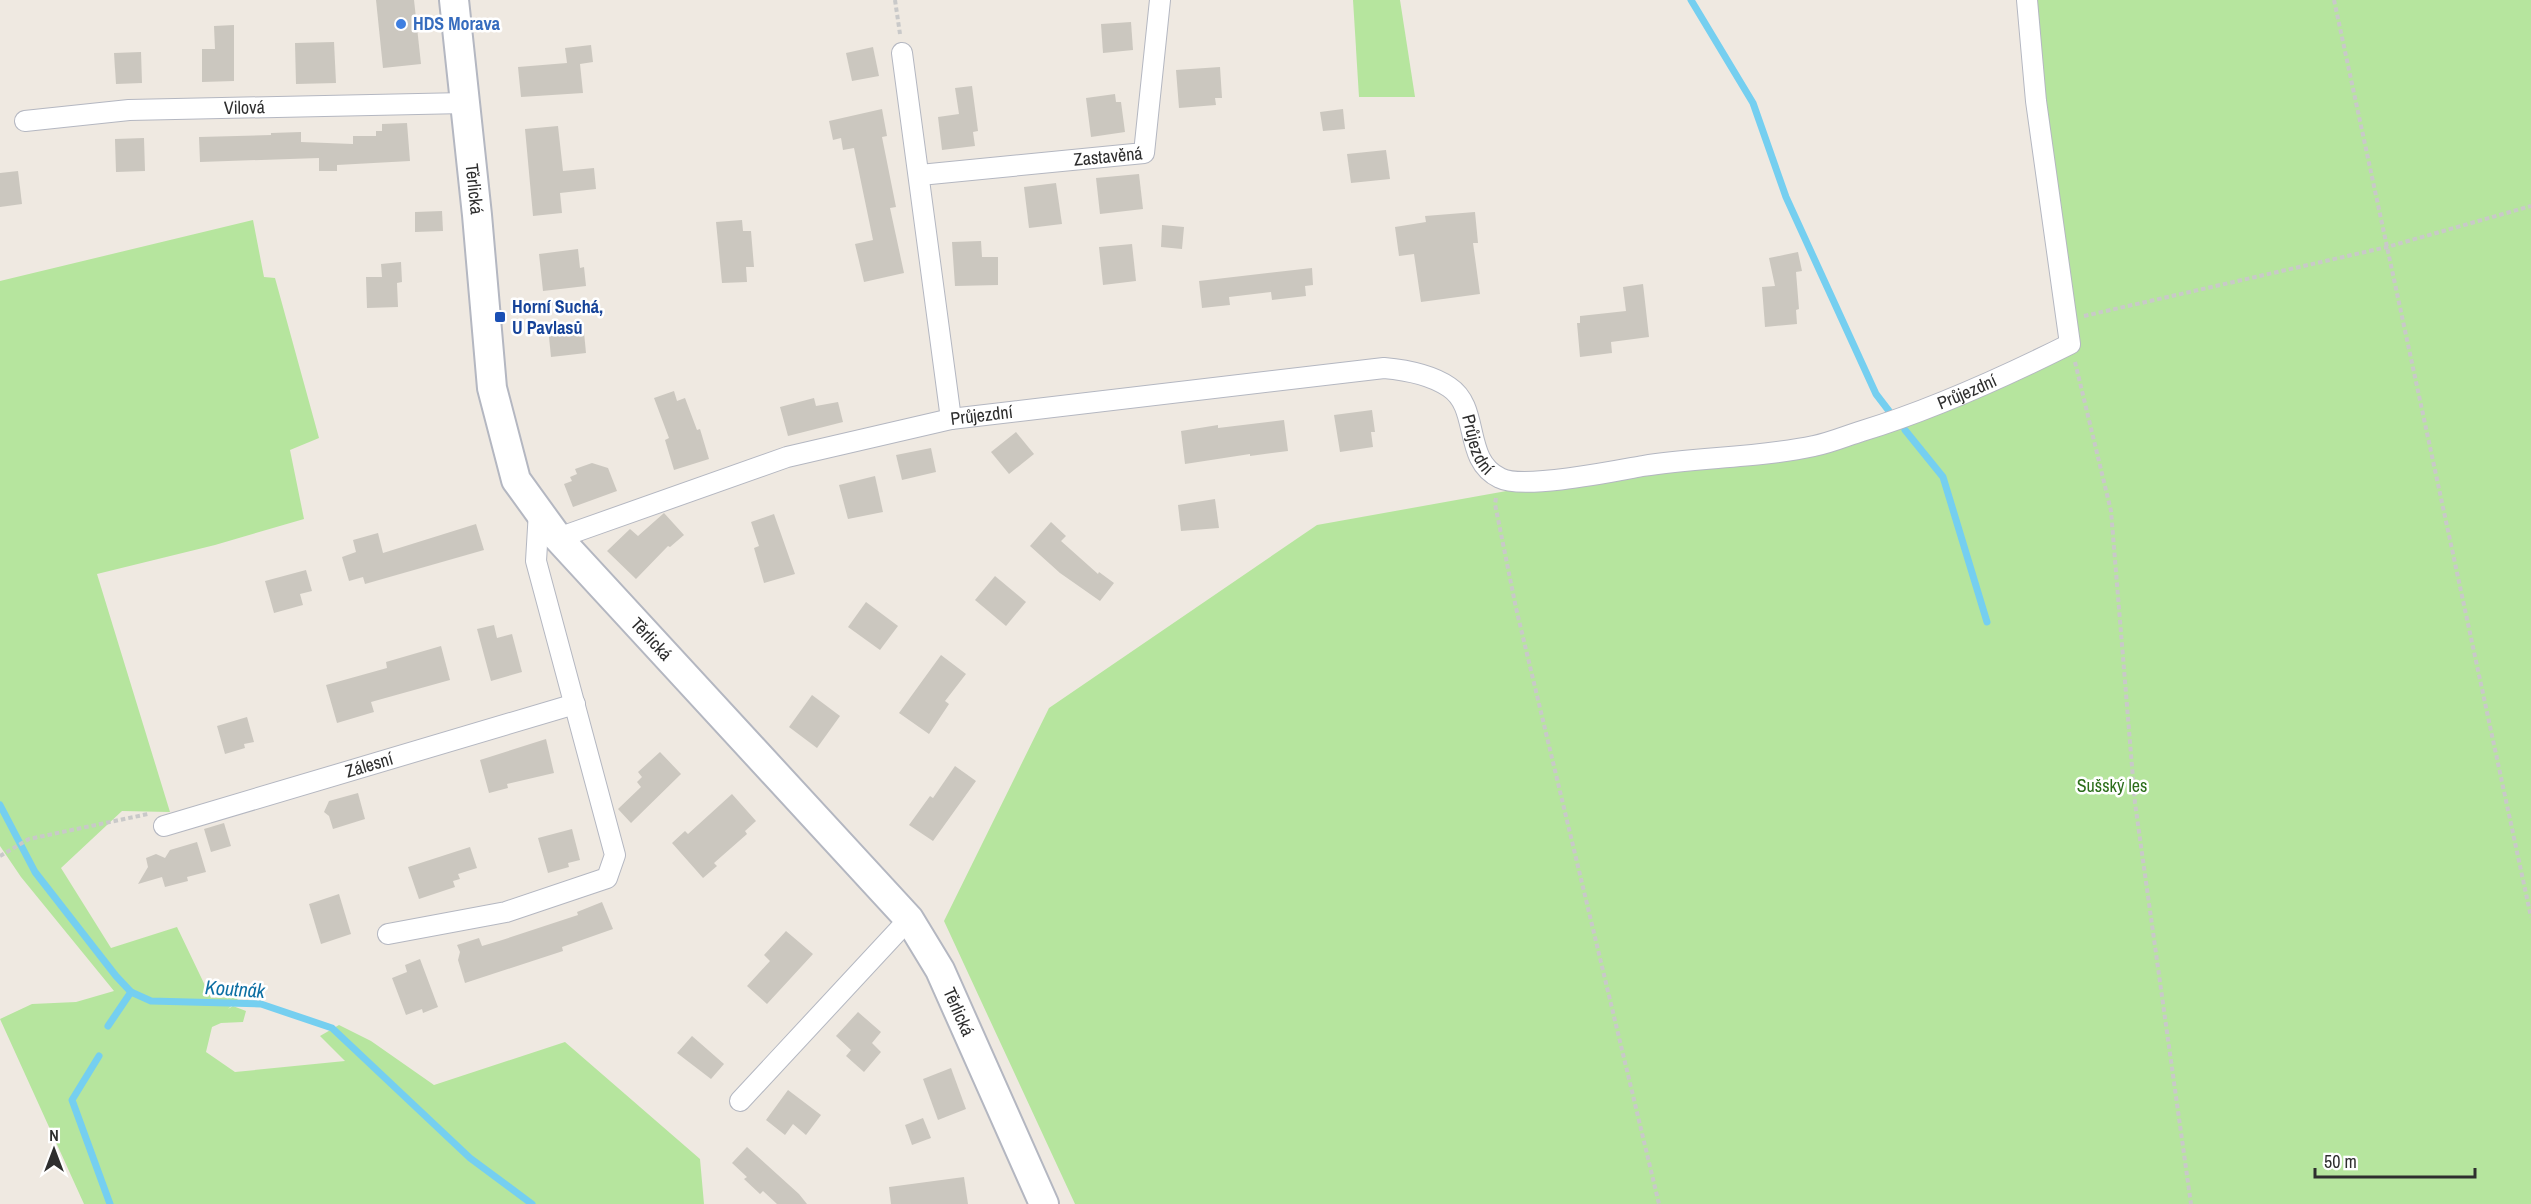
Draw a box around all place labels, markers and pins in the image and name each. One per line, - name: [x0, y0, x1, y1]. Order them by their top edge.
- place label: HDS Morava: [413, 11, 501, 36]
- marker: HDS Morava: [394, 17, 408, 31]
- place label: Horní Suchá, U Pavlasů: [512, 294, 603, 340]
- marker: Horní Suchá, U Pavlasů: [493, 310, 507, 324]

